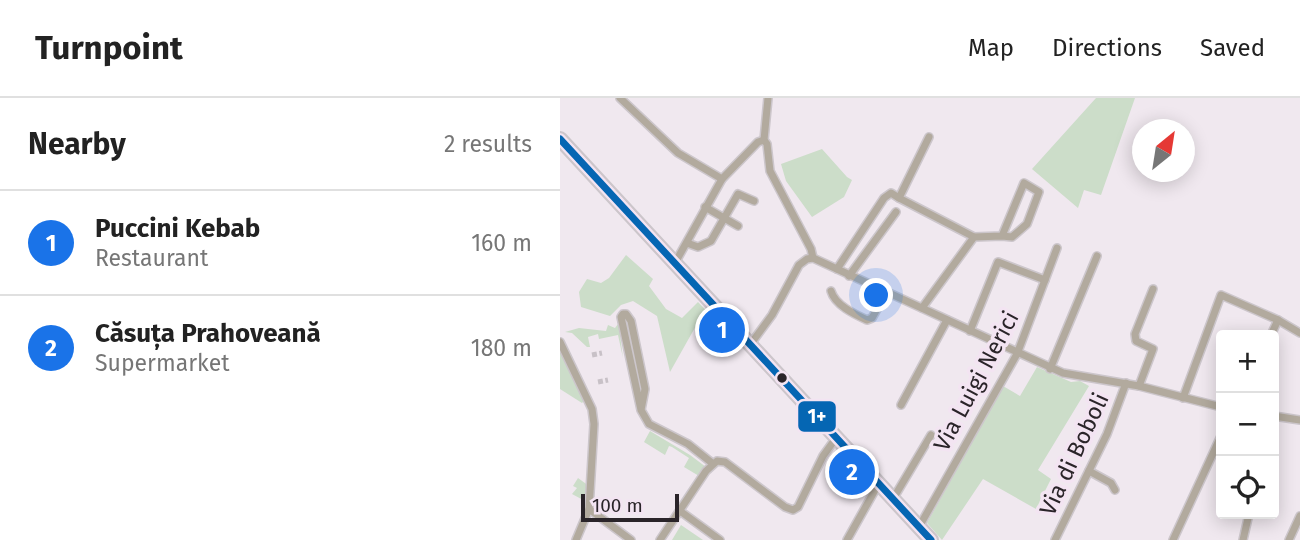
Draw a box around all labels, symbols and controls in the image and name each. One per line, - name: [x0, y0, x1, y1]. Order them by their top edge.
- text: Turnpoint: [35, 28, 183, 68]
- text: Map: [968, 34, 1014, 62]
- text: Directions: [1052, 34, 1162, 62]
- text: Saved: [1200, 34, 1265, 62]
- north arrow: [1132, 119, 1195, 182]
- text: Nearby: [28, 126, 126, 162]
- text: 2 results: [444, 130, 532, 158]
- text: Puccini Kebab: [95, 213, 260, 244]
- text: 1: [46, 229, 56, 257]
- text: 160 m: [471, 229, 532, 257]
- text: Restaurant: [95, 244, 208, 272]
- your location: [859, 278, 893, 312]
- pin: 1: [699, 304, 745, 356]
- street label: Via Luigi Nerici: [927, 306, 1025, 456]
- text: Căsuța Prahoveană: [95, 318, 321, 349]
- map controls: [1216, 330, 1279, 519]
- button: +: [1216, 330, 1279, 393]
- text: 2: [45, 334, 57, 362]
- text: 180 m: [471, 334, 532, 362]
- text: Supermarket: [95, 349, 230, 377]
- unlabelled marker: [775, 371, 789, 385]
- street label: Via di Boboli: [1033, 388, 1115, 520]
- button: −: [1216, 393, 1279, 456]
- line badge: 1+: [797, 400, 837, 433]
- text: 1+: [808, 405, 826, 428]
- pin: 2: [829, 446, 875, 498]
- button: locate: [1216, 456, 1279, 519]
- scale bar: [581, 491, 679, 523]
- text: 100 m: [592, 494, 643, 517]

